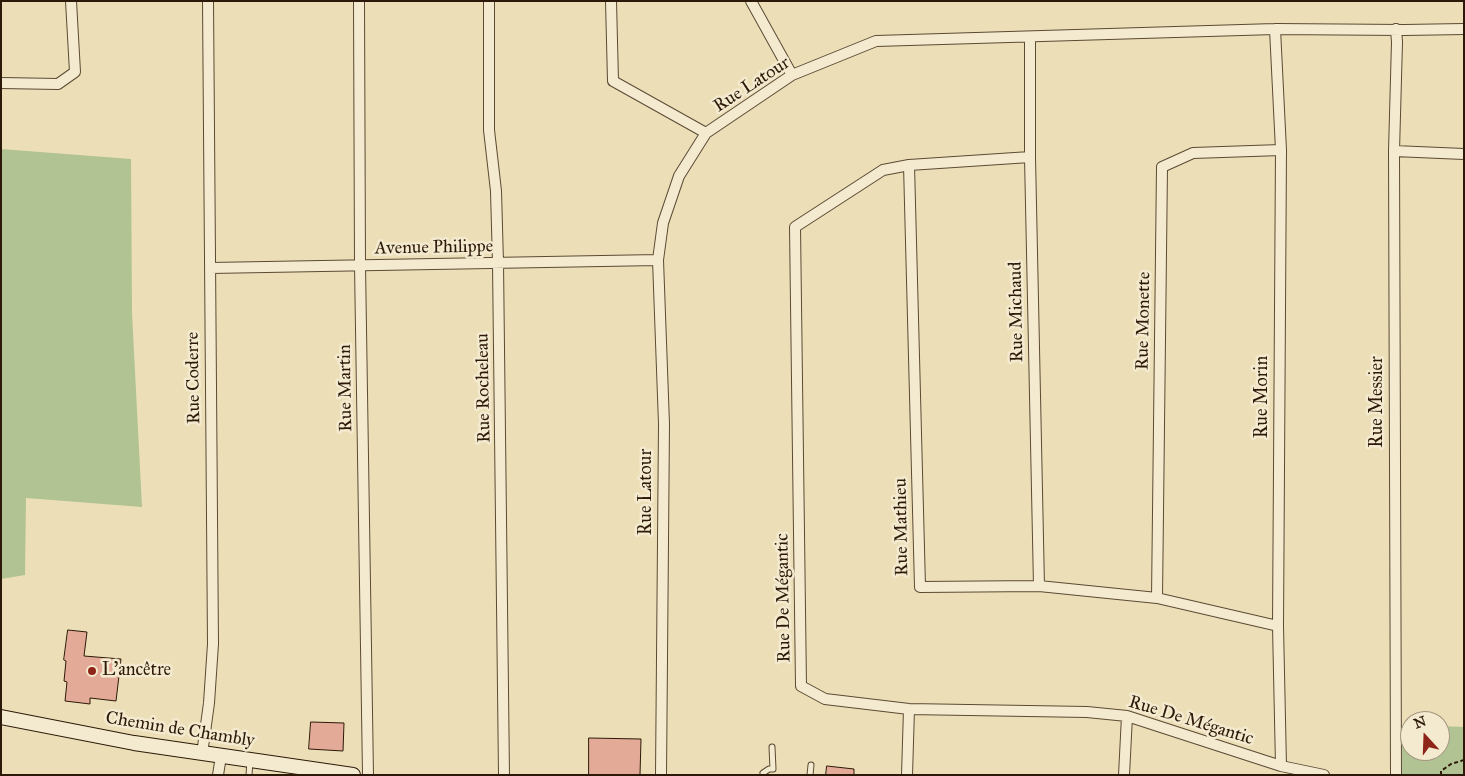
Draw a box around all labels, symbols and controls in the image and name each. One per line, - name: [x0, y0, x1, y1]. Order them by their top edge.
- street label: Rue Latour: [710, 52, 794, 118]
- street label: Avenue Philippe: [375, 236, 493, 260]
- street label: Rue Michaud: [1005, 261, 1029, 363]
- street label: Rue Monette: [1132, 272, 1156, 370]
- street label: Rue Coderre: [182, 332, 206, 424]
- street label: Rue Rocheleau: [472, 333, 496, 443]
- street label: Rue Martin: [334, 344, 358, 432]
- street label: Rue Morin: [1252, 356, 1274, 438]
- street label: Rue Messier: [1367, 356, 1389, 448]
- street label: Rue Latour: [636, 449, 658, 535]
- street label: Rue Mathieu: [890, 478, 914, 576]
- street label: Rue De Mégantic: [772, 533, 796, 663]
- place label: L'ancêtre: [102, 660, 171, 682]
- marker: L'ancêtre: [86, 665, 98, 677]
- street label: Rue De Mégantic: [1126, 692, 1256, 750]
- street label: Chemin de Chambly: [104, 708, 256, 752]
- north arrow: [1400, 711, 1450, 761]
- text: N: [1412, 712, 1429, 732]

